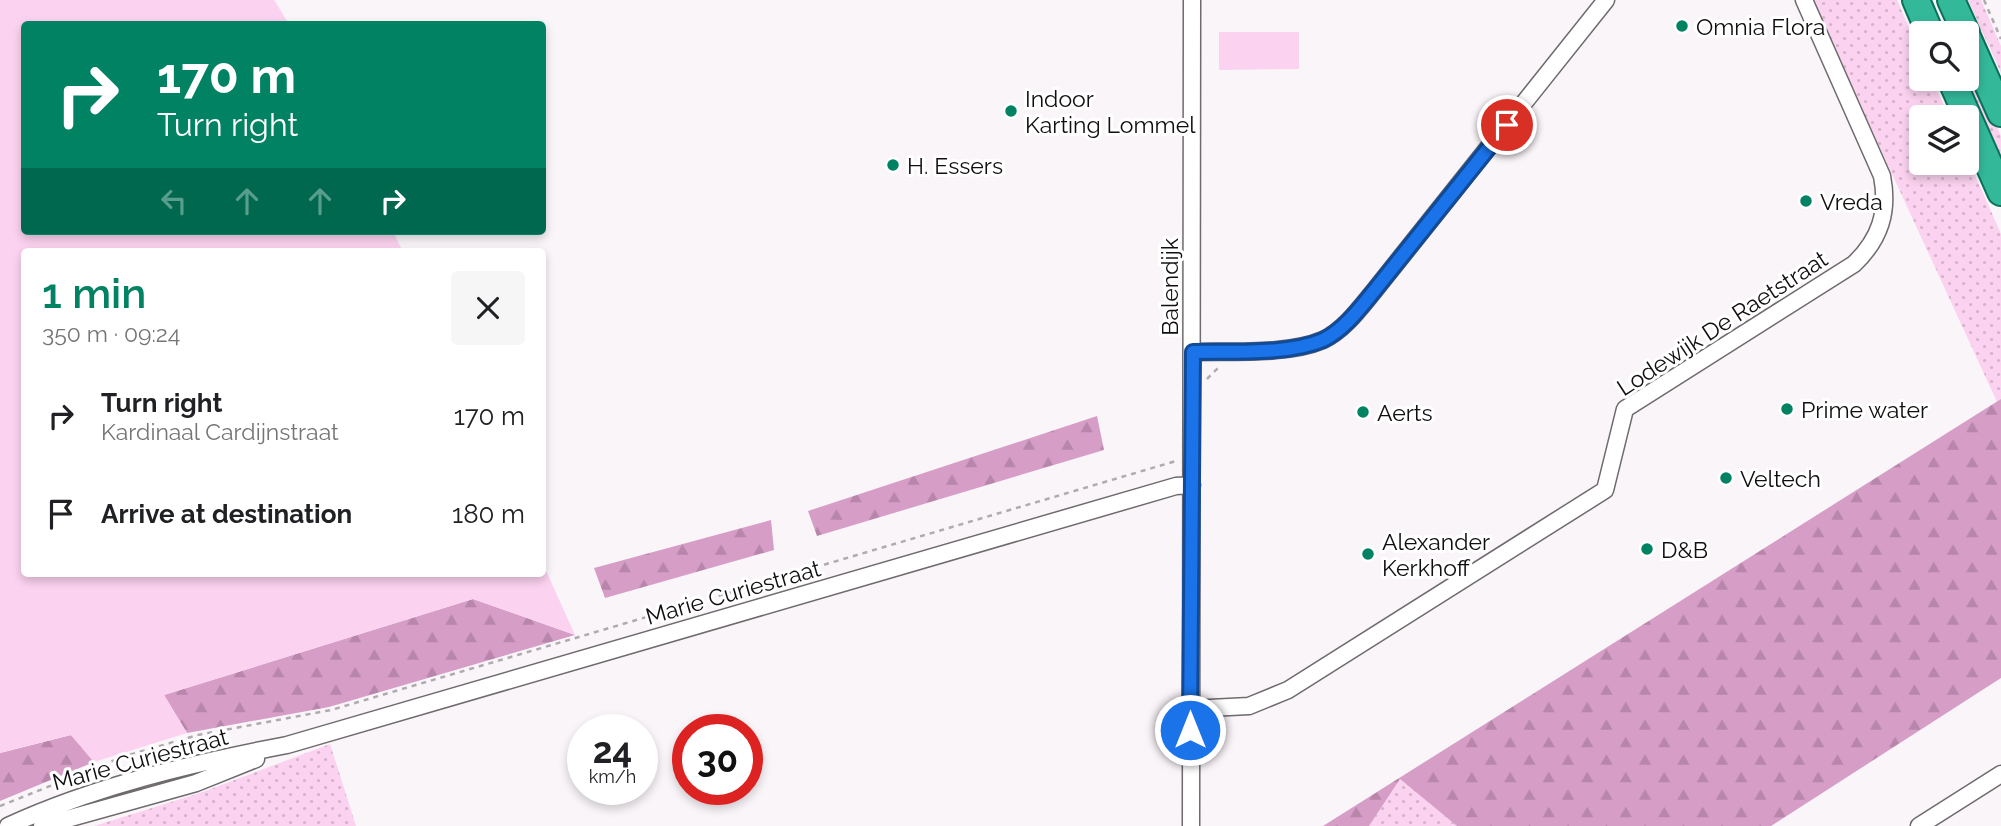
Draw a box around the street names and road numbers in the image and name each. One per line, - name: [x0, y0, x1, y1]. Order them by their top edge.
- street label: Balendijk: [1156, 238, 1183, 336]
- street label: Lodewijk De Raetstraat: [1612, 245, 1832, 401]
- street label: Marie Curiestraat: [642, 554, 824, 630]
- street label: Marie Curiestraat: [49, 723, 231, 795]

